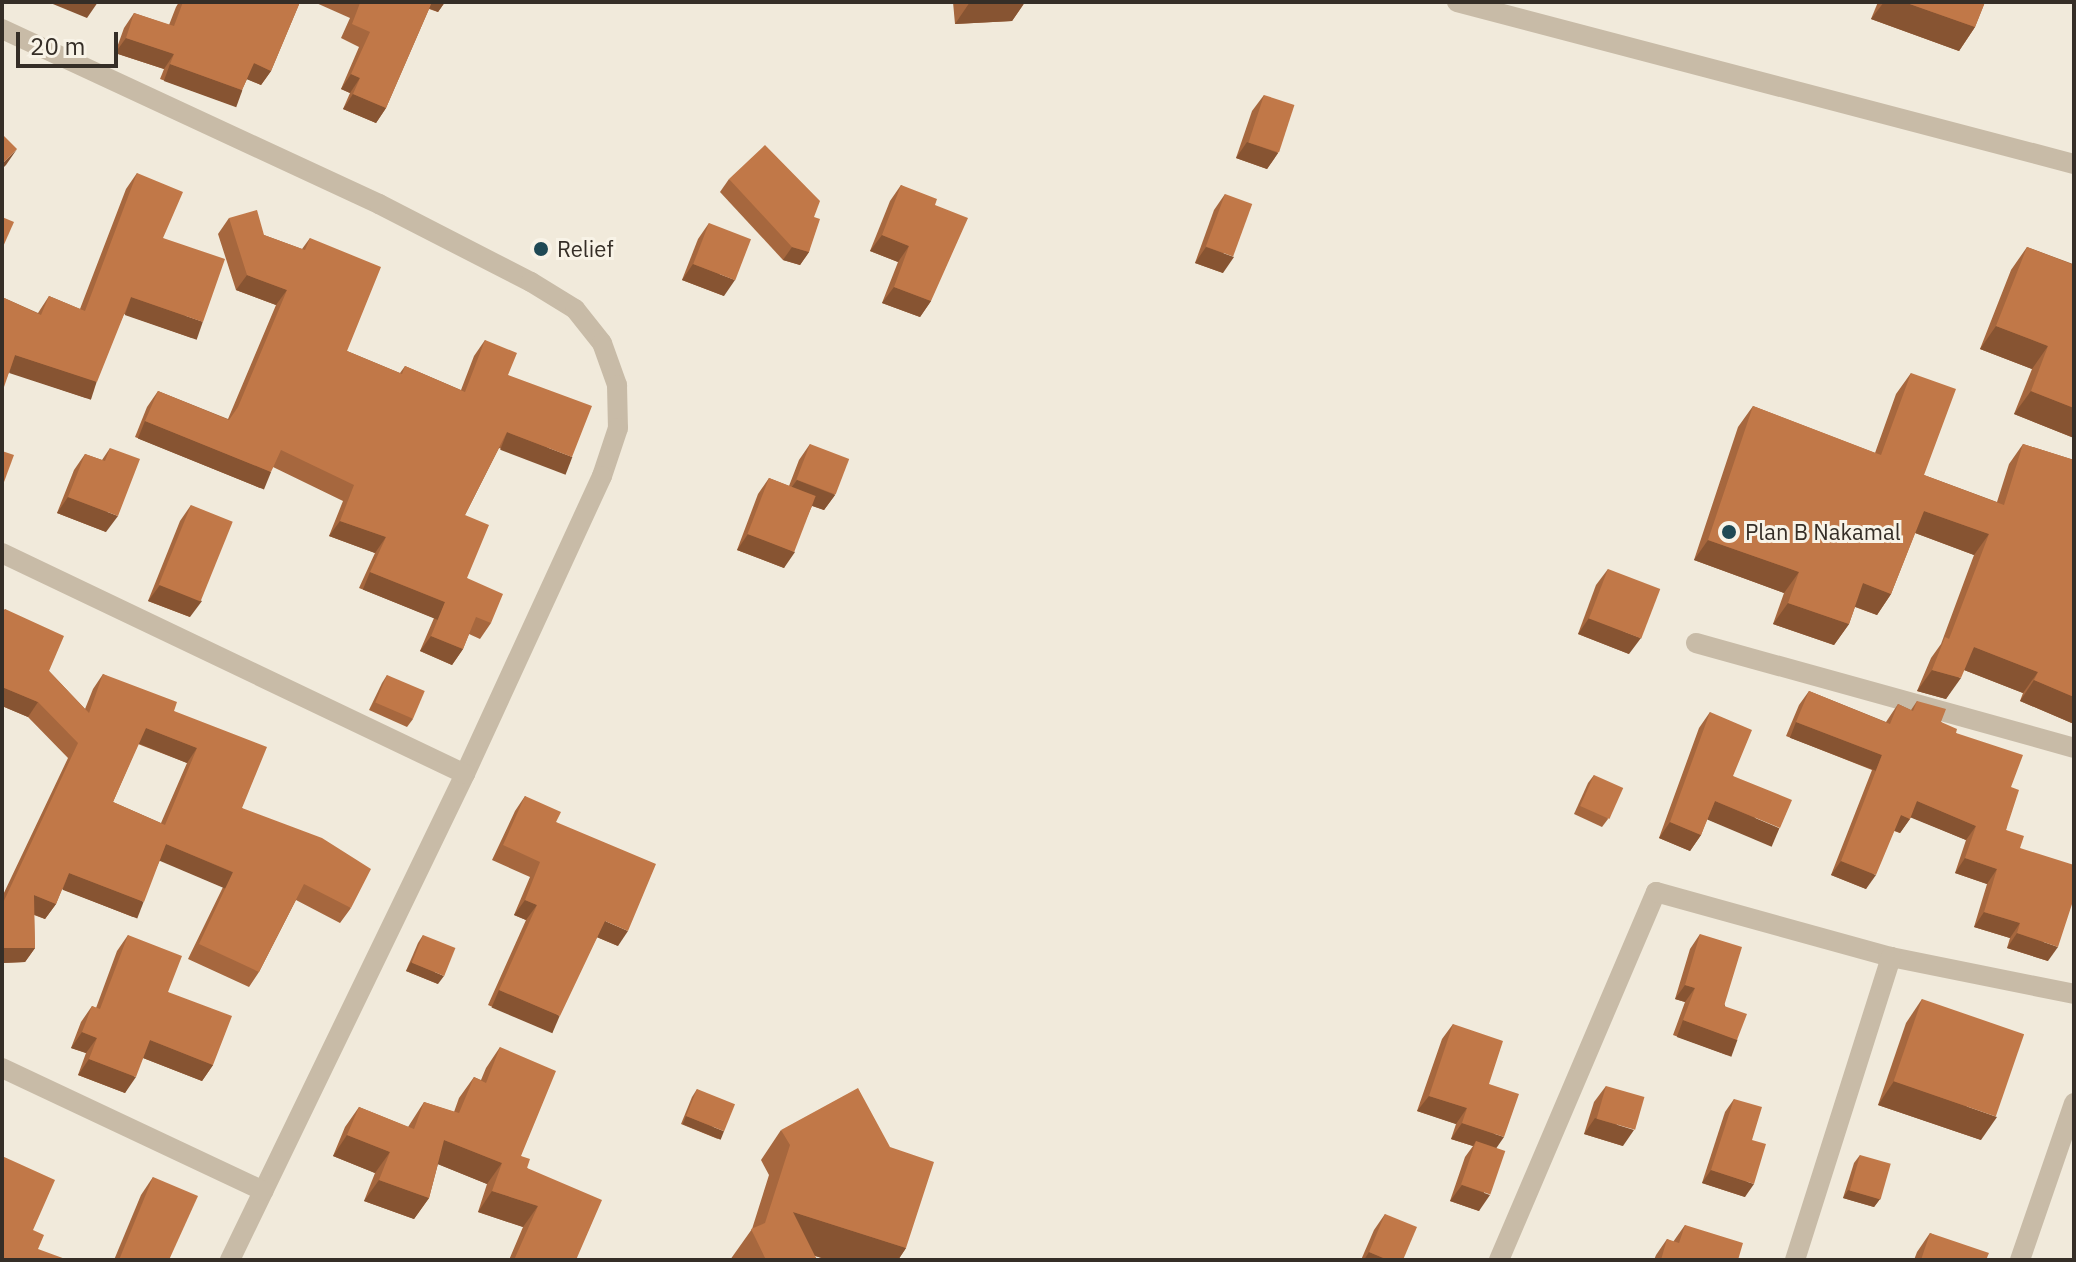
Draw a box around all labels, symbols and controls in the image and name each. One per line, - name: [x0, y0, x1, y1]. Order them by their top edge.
- scale bar: [20, 16, 122, 66]
- text: 20 m: [30, 30, 85, 62]
- place label: Relief: [557, 236, 614, 262]
- marker: Relief: [532, 240, 550, 258]
- place label: Plan B Nakamal: [1745, 519, 1901, 545]
- marker: Plan B Nakamal: [1720, 523, 1738, 541]

